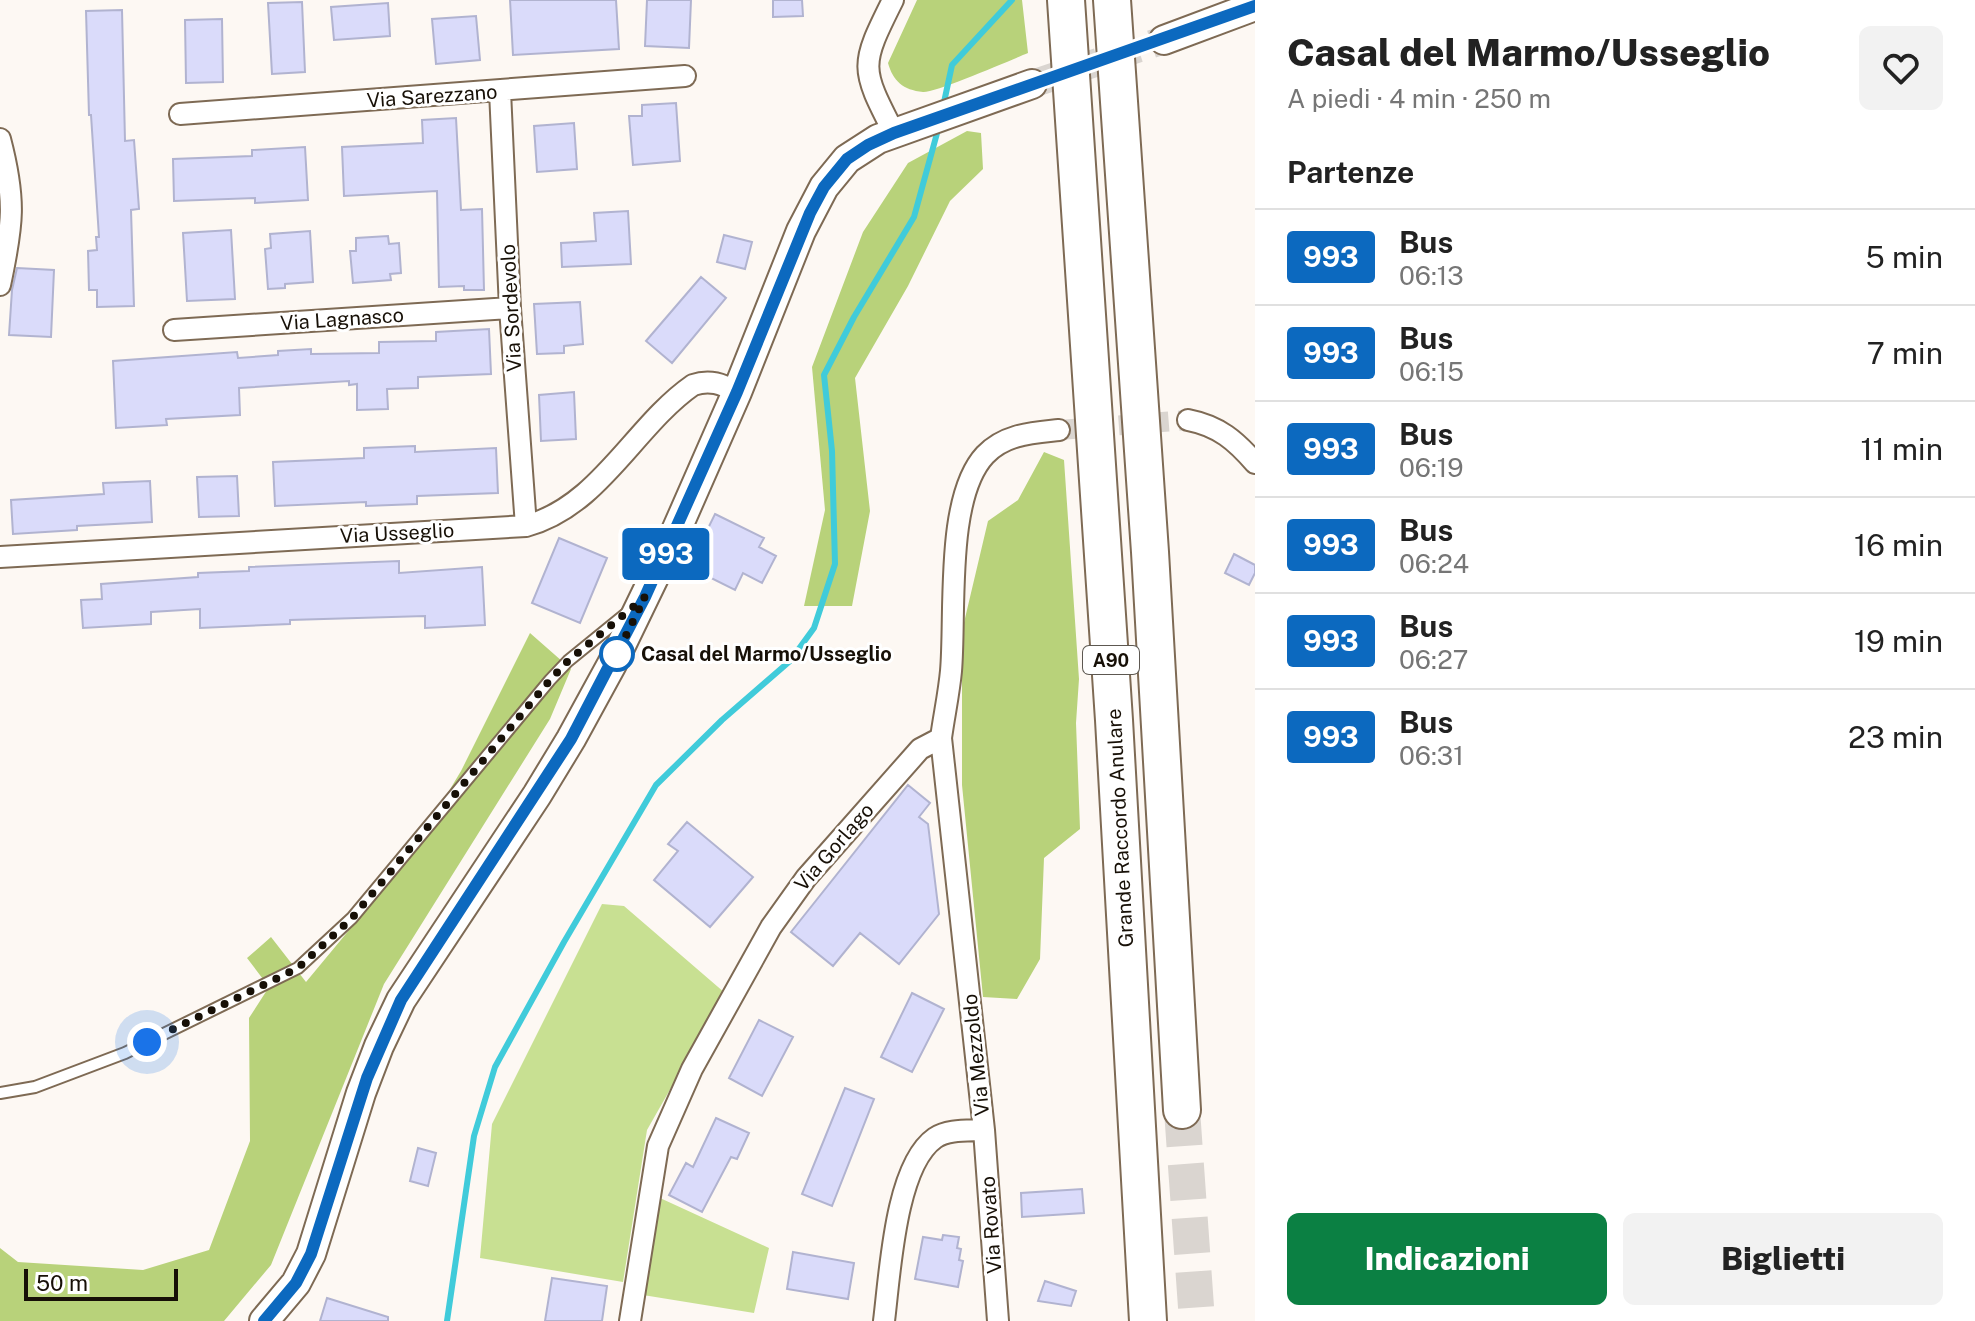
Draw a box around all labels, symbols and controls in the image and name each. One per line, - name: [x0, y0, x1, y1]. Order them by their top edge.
- button: heart: [1859, 26, 1943, 110]
- text: Casal del Marmo/Usseglio: [1287, 30, 1770, 75]
- street label: Via Sarezzano: [366, 79, 498, 113]
- text: A piedi · 4 min · 250 m: [1287, 83, 1551, 114]
- text: Partenze: [1287, 154, 1414, 190]
- text: Bus: [1399, 224, 1453, 260]
- text: 5 min: [1866, 239, 1943, 275]
- text: 993: [1303, 240, 1359, 273]
- street label: Via Sordevolo: [496, 244, 526, 372]
- text: 06:13: [1399, 260, 1464, 291]
- street label: Via Lagnasco: [279, 303, 405, 335]
- text: Bus: [1399, 320, 1453, 356]
- text: 7 min: [1867, 335, 1943, 371]
- text: 993: [1303, 336, 1359, 369]
- text: 06:15: [1399, 356, 1464, 387]
- text: Bus: [1399, 416, 1453, 452]
- text: 11 min: [1860, 431, 1943, 467]
- text: 993: [1303, 432, 1359, 465]
- text: 06:19: [1399, 452, 1464, 483]
- text: Bus: [1399, 512, 1453, 548]
- street label: Via Usseglio: [339, 518, 455, 548]
- text: 16 min: [1854, 527, 1943, 563]
- line badge: 993: [620, 528, 712, 580]
- text: 993: [1303, 528, 1359, 561]
- text: 993: [638, 537, 694, 570]
- text: 06:24: [1399, 548, 1469, 579]
- text: Bus: [1399, 608, 1453, 644]
- text: 19 min: [1854, 623, 1943, 659]
- text: 993: [1303, 624, 1359, 657]
- marker: Casal del Marmo/Usseglio: [600, 637, 634, 671]
- place label: Casal del Marmo/Usseglio: [641, 642, 892, 666]
- text: 06:27: [1399, 644, 1468, 675]
- road number: A90: [1083, 646, 1139, 674]
- text: Bus: [1399, 704, 1453, 740]
- street label: Grande Raccordo Anulare: [1102, 708, 1138, 948]
- text: 23 min: [1848, 719, 1943, 755]
- text: 993: [1303, 720, 1359, 753]
- text: 06:31: [1399, 740, 1464, 771]
- street label: Via Gorlago: [789, 798, 879, 896]
- street label: Via Mezzoldo: [958, 993, 994, 1117]
- your location: [127, 1022, 167, 1062]
- street label: Via Rovato: [976, 1175, 1006, 1275]
- button: Indicazioni: [1287, 1213, 1607, 1305]
- button: Biglietti: [1623, 1213, 1943, 1305]
- scale bar: [24, 1265, 178, 1301]
- text: 50 m: [36, 1270, 88, 1296]

